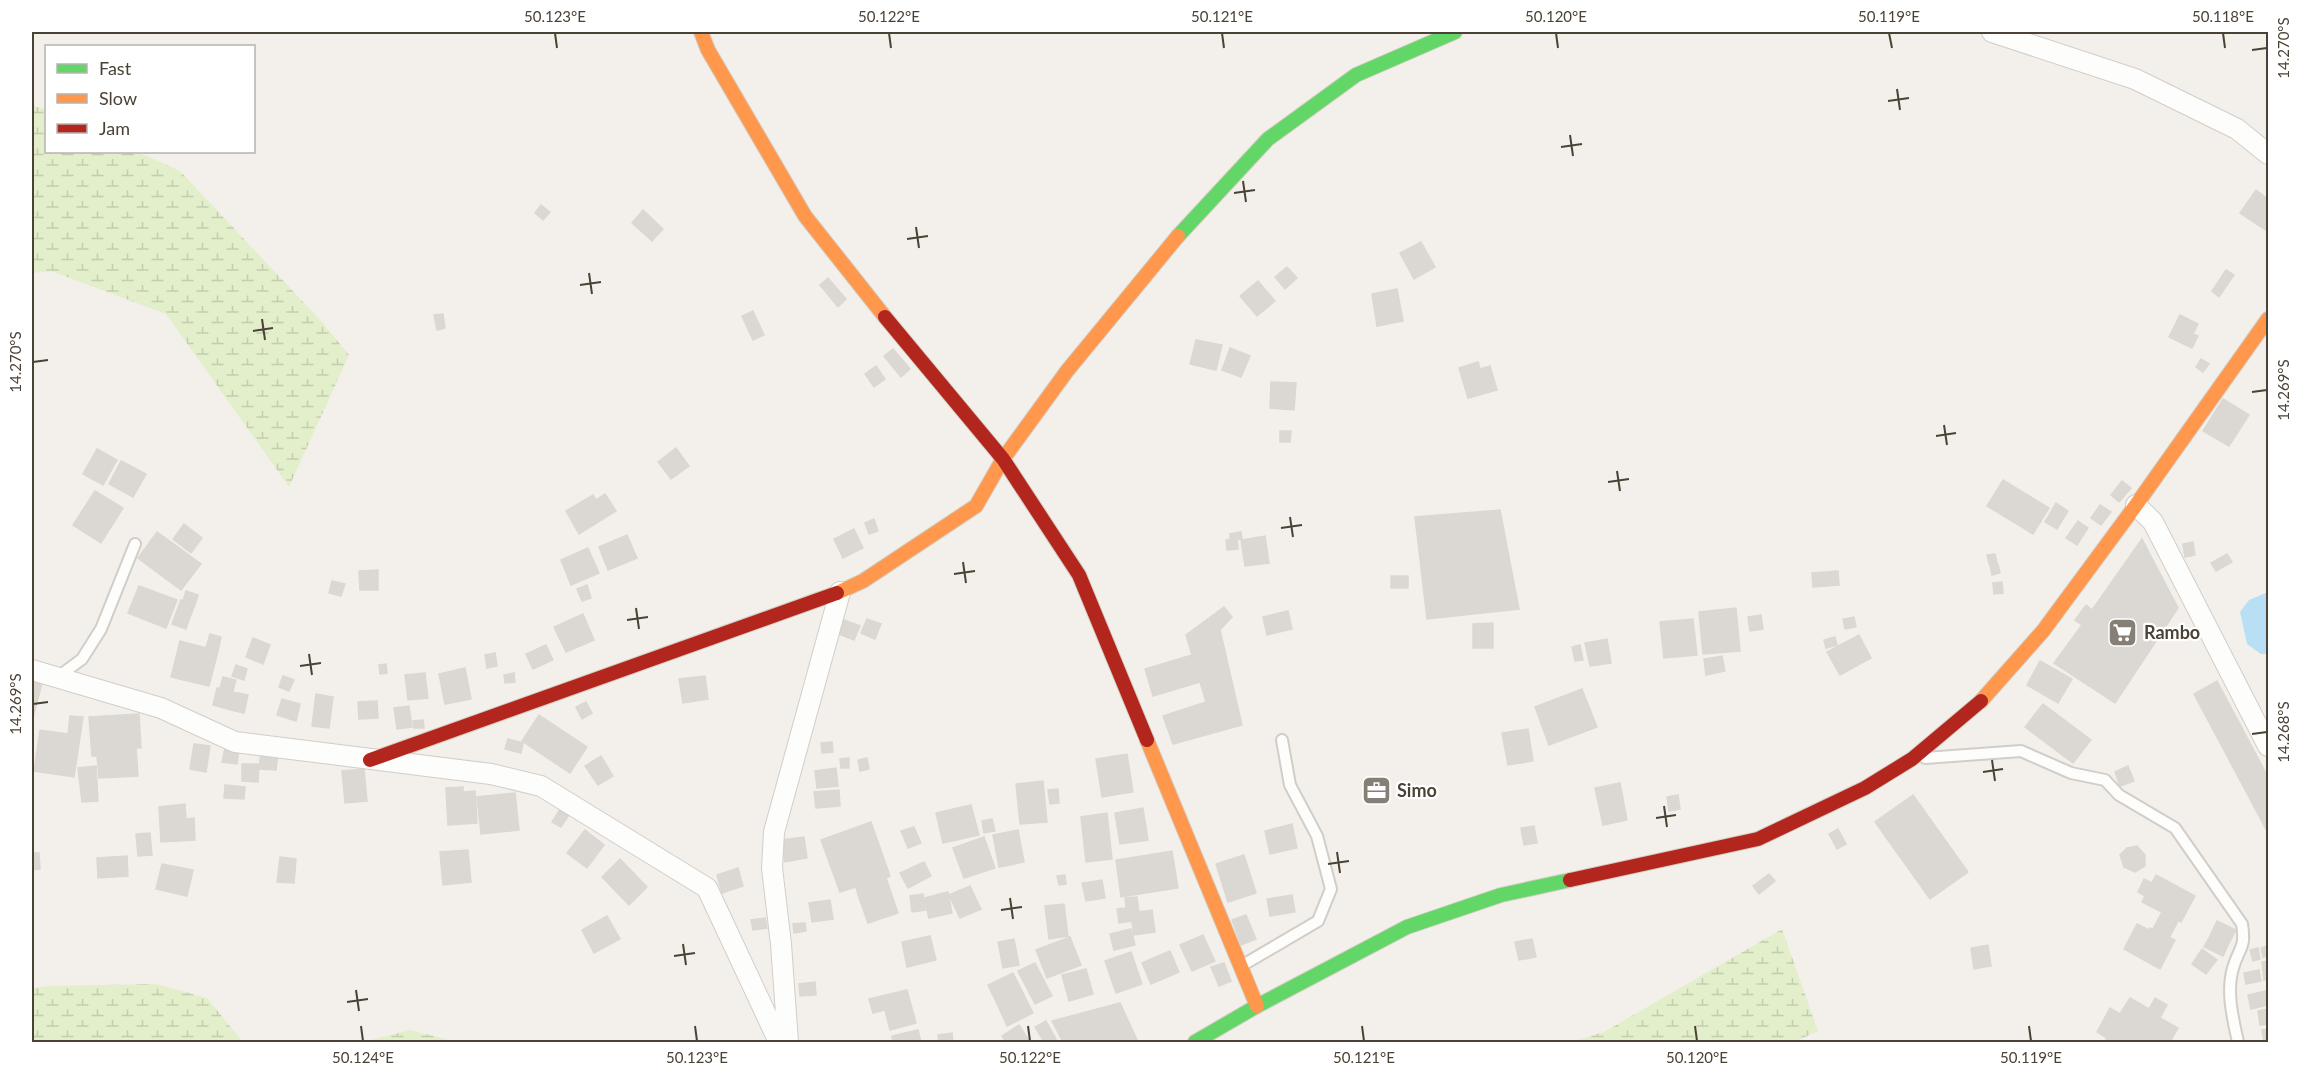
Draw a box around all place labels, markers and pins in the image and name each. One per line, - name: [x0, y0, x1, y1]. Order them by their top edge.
- supermarket icon: Rambo: [2107, 616, 2139, 648]
- place label: Rambo: [2144, 621, 2200, 643]
- office icon: Simo: [1360, 774, 1392, 806]
- place label: Simo: [1397, 779, 1437, 801]

